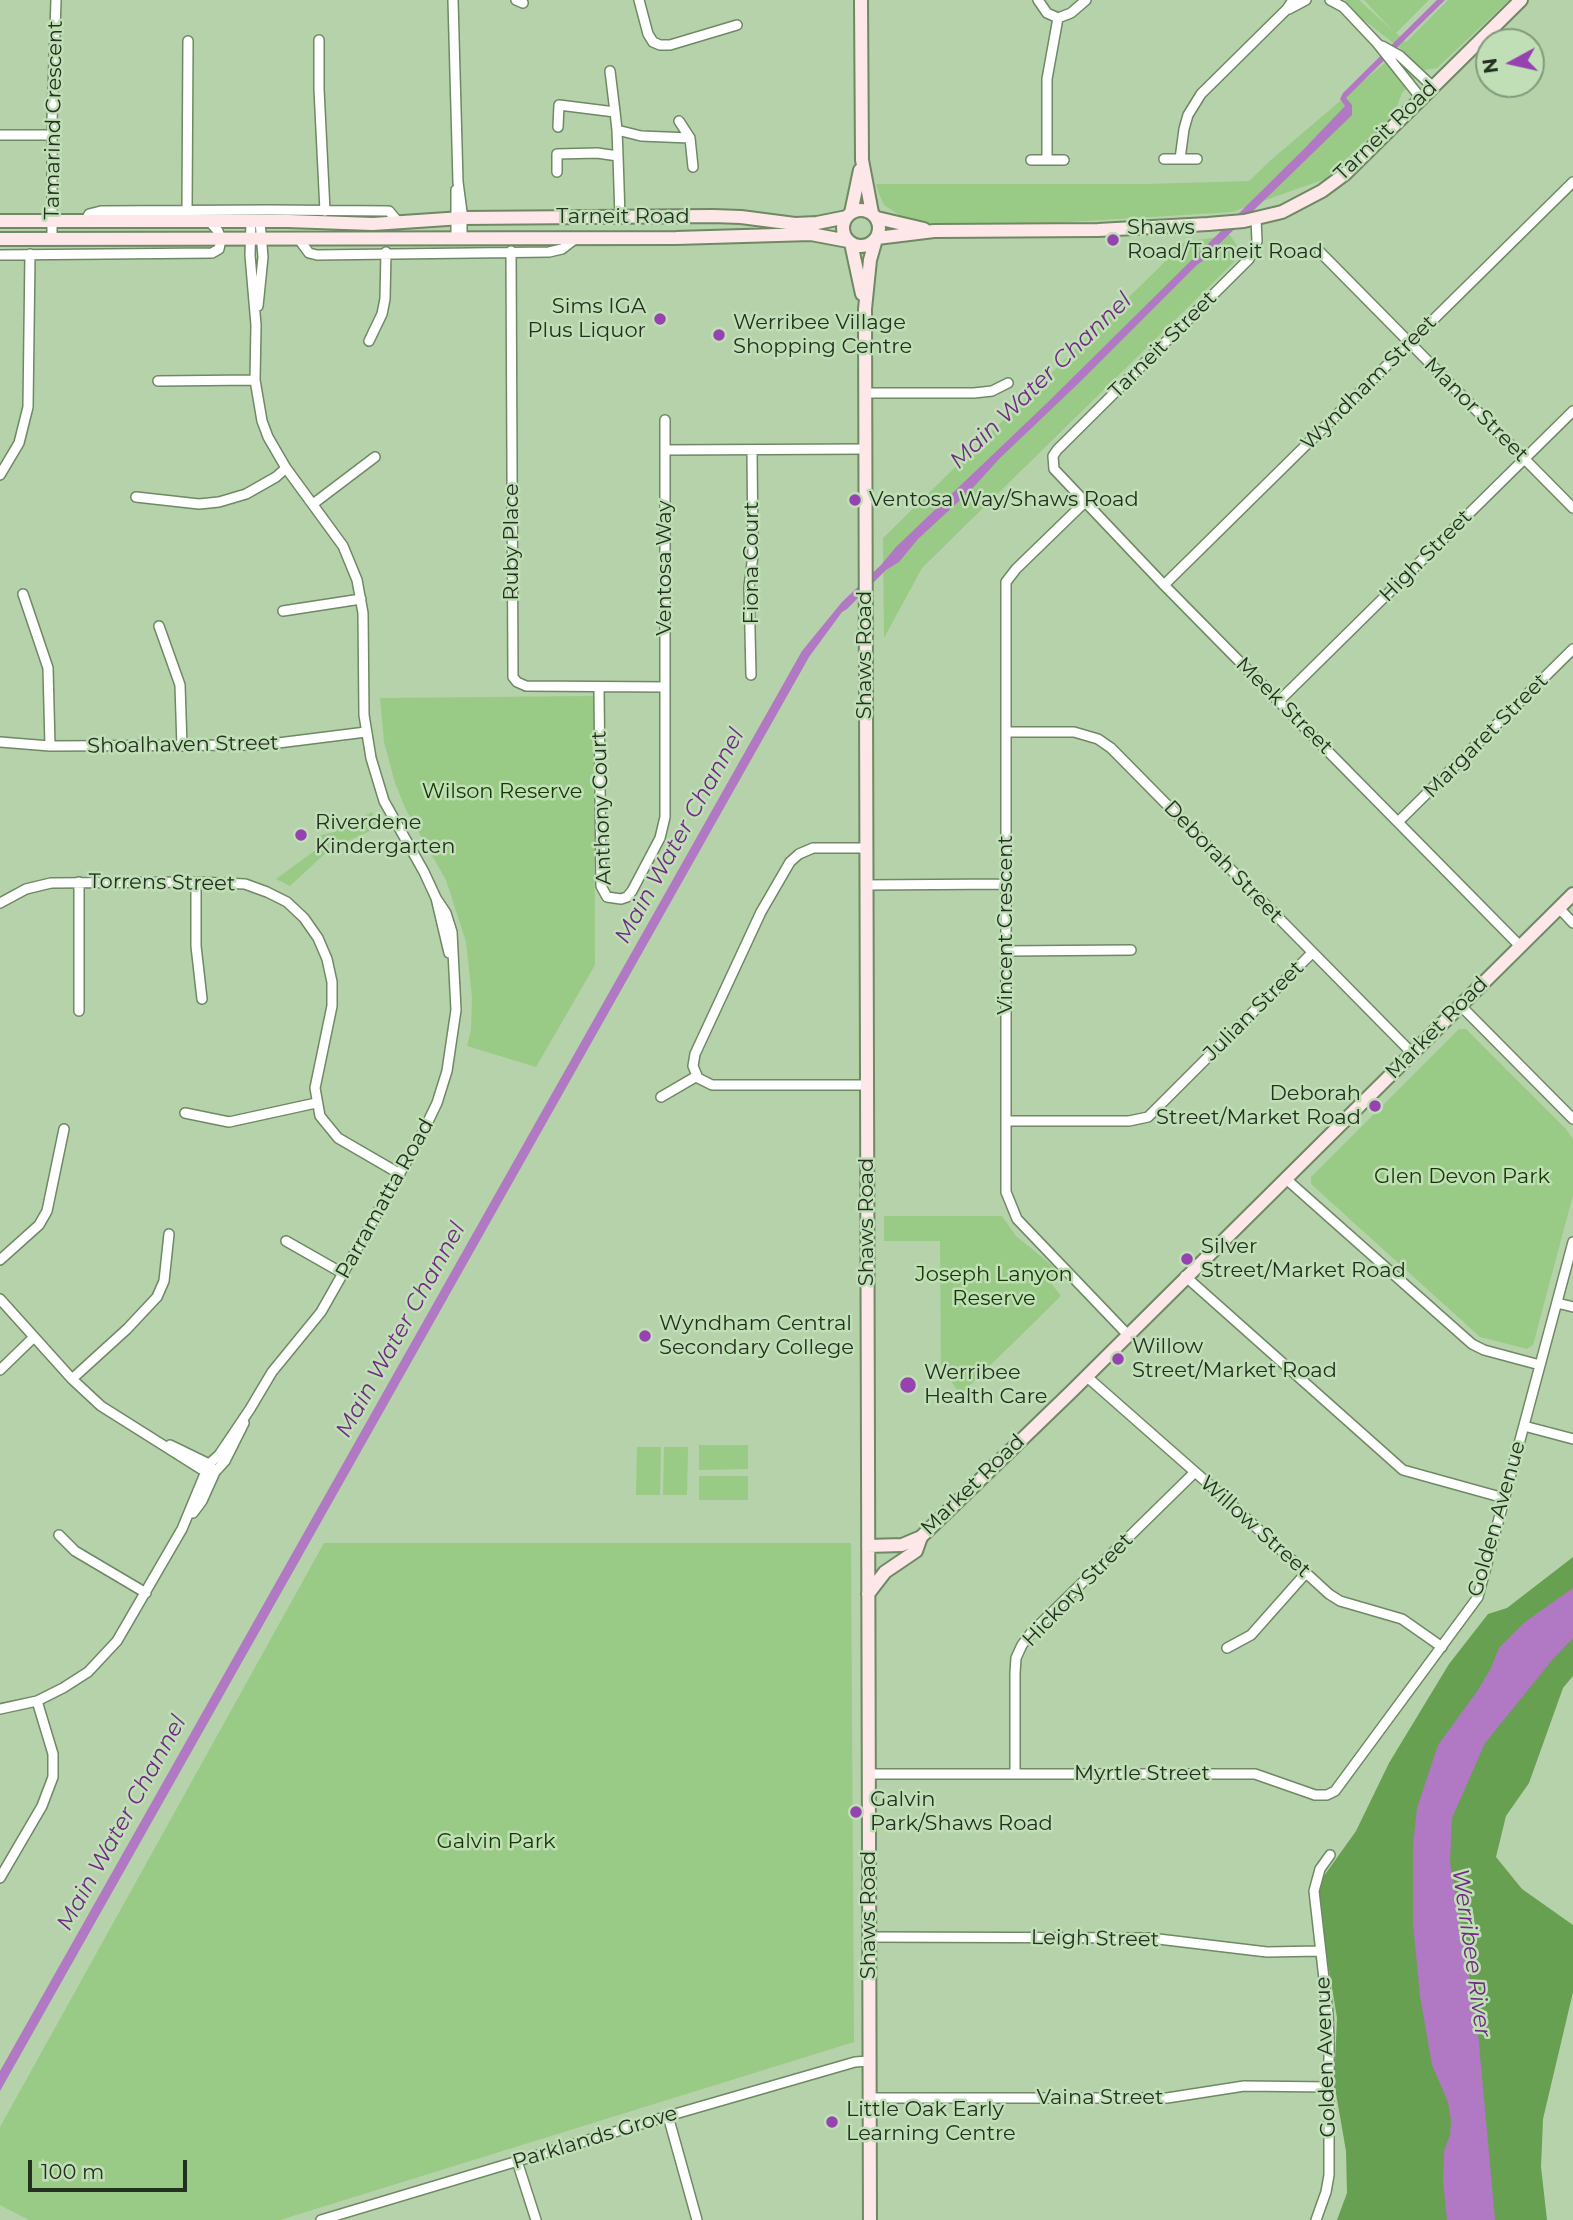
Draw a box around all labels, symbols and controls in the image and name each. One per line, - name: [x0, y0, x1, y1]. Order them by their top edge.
- street label: Tamarind Crescent: [40, 20, 68, 220]
- north arrow: [1475, 28, 1545, 98]
- text: N: [1478, 57, 1503, 75]
- street label: Tarneit Road: [1329, 76, 1443, 186]
- street label: Tarneit Road: [556, 204, 690, 230]
- place label: Shaws Road/Tarneit Road: [1127, 215, 1323, 265]
- marker: Shaws Road/Tarneit Road: [1105, 232, 1121, 248]
- street label: Tarneit Street: [1104, 286, 1222, 404]
- water label: Main Water Channel: [944, 287, 1138, 475]
- place label: Sims IGA Plus Liquor: [527, 294, 646, 344]
- place label: Werribee Village Shopping Centre: [733, 310, 912, 360]
- street label: Wyndham Street: [1296, 310, 1442, 456]
- marker: Sims IGA Plus Liquor: [652, 311, 668, 327]
- marker: Werribee Village Shopping Centre: [711, 327, 727, 343]
- street label: Manor Street: [1419, 353, 1533, 467]
- street label: Ruby Place: [499, 483, 525, 601]
- place label: Ventosa Way/Shaws Road: [869, 487, 1139, 513]
- marker: Ventosa Way/Shaws Road: [847, 492, 863, 508]
- street label: Ventosa Way: [652, 500, 678, 636]
- street label: Fiona Court: [739, 501, 765, 625]
- street label: High Street: [1375, 505, 1477, 607]
- street label: Shaws Road: [852, 591, 878, 719]
- street label: Meek Street: [1230, 652, 1338, 760]
- street label: Margaret Street: [1418, 668, 1554, 804]
- water label: Main Water Channel: [609, 724, 751, 948]
- street label: Anthony Court: [587, 730, 617, 886]
- street label: Shoalhaven Street: [87, 731, 279, 759]
- park label: Wilson Reserve: [422, 779, 582, 805]
- street label: Deborah Street: [1158, 795, 1288, 929]
- place label: Riverdene Kindergarten: [315, 810, 455, 860]
- marker: Riverdene Kindergarten: [293, 827, 309, 843]
- street label: Vincent Crescent: [993, 835, 1019, 1015]
- street label: Torrens Street: [88, 869, 236, 897]
- street label: Julian Street: [1199, 956, 1309, 1066]
- street label: Market Road: [1381, 972, 1493, 1084]
- place label: Deborah Street/Market Road: [1156, 1081, 1361, 1131]
- marker: Deborah Street/Market Road: [1367, 1098, 1383, 1114]
- street label: Parramatta Road: [331, 1115, 439, 1283]
- street label: Shaws Road: [854, 1158, 880, 1286]
- park label: Glen Devon Park: [1374, 1164, 1550, 1190]
- water label: Main Water Channel: [330, 1218, 472, 1442]
- place label: Silver Street/Market Road: [1201, 1234, 1406, 1284]
- marker: Silver Street/Market Road: [1179, 1251, 1195, 1267]
- park label: Joseph Lanyon Reserve: [915, 1262, 1073, 1312]
- place label: Wyndham Central Secondary College: [659, 1311, 854, 1361]
- marker: Wyndham Central Secondary College: [637, 1328, 653, 1344]
- place label: Willow Street/Market Road: [1132, 1334, 1337, 1384]
- marker: Willow Street/Market Road: [1110, 1351, 1126, 1367]
- place label: Werribee Health Care: [924, 1360, 1047, 1410]
- marker: Werribee Health Care: [898, 1375, 918, 1395]
- street label: Market Road: [916, 1429, 1030, 1541]
- street label: Golden Avenue: [1463, 1438, 1531, 1600]
- street label: Willow Street: [1194, 1471, 1316, 1583]
- street label: Hickory Street: [1017, 1528, 1139, 1652]
- water label: Main Water Channel: [51, 1711, 193, 1935]
- street label: Myrtle Street: [1074, 1761, 1210, 1787]
- place label: Galvin Park/Shaws Road: [870, 1787, 1053, 1837]
- marker: Galvin Park/Shaws Road: [848, 1804, 864, 1820]
- park label: Galvin Park: [437, 1829, 555, 1855]
- street label: Shaws Road: [856, 1851, 882, 1979]
- water label: Werribee River: [1446, 1867, 1496, 2039]
- street label: Leigh Street: [1031, 1925, 1159, 1953]
- street label: Golden Avenue: [1311, 1976, 1341, 2138]
- street label: Vaina Street: [1036, 2085, 1164, 2111]
- place label: Little Oak Early Learning Centre: [846, 2097, 1016, 2147]
- street label: Parklands Grove: [509, 2101, 681, 2175]
- marker: Little Oak Early Learning Centre: [824, 2114, 840, 2130]
- scale bar: [32, 2146, 191, 2190]
- text: 100 m: [41, 2159, 104, 2184]

